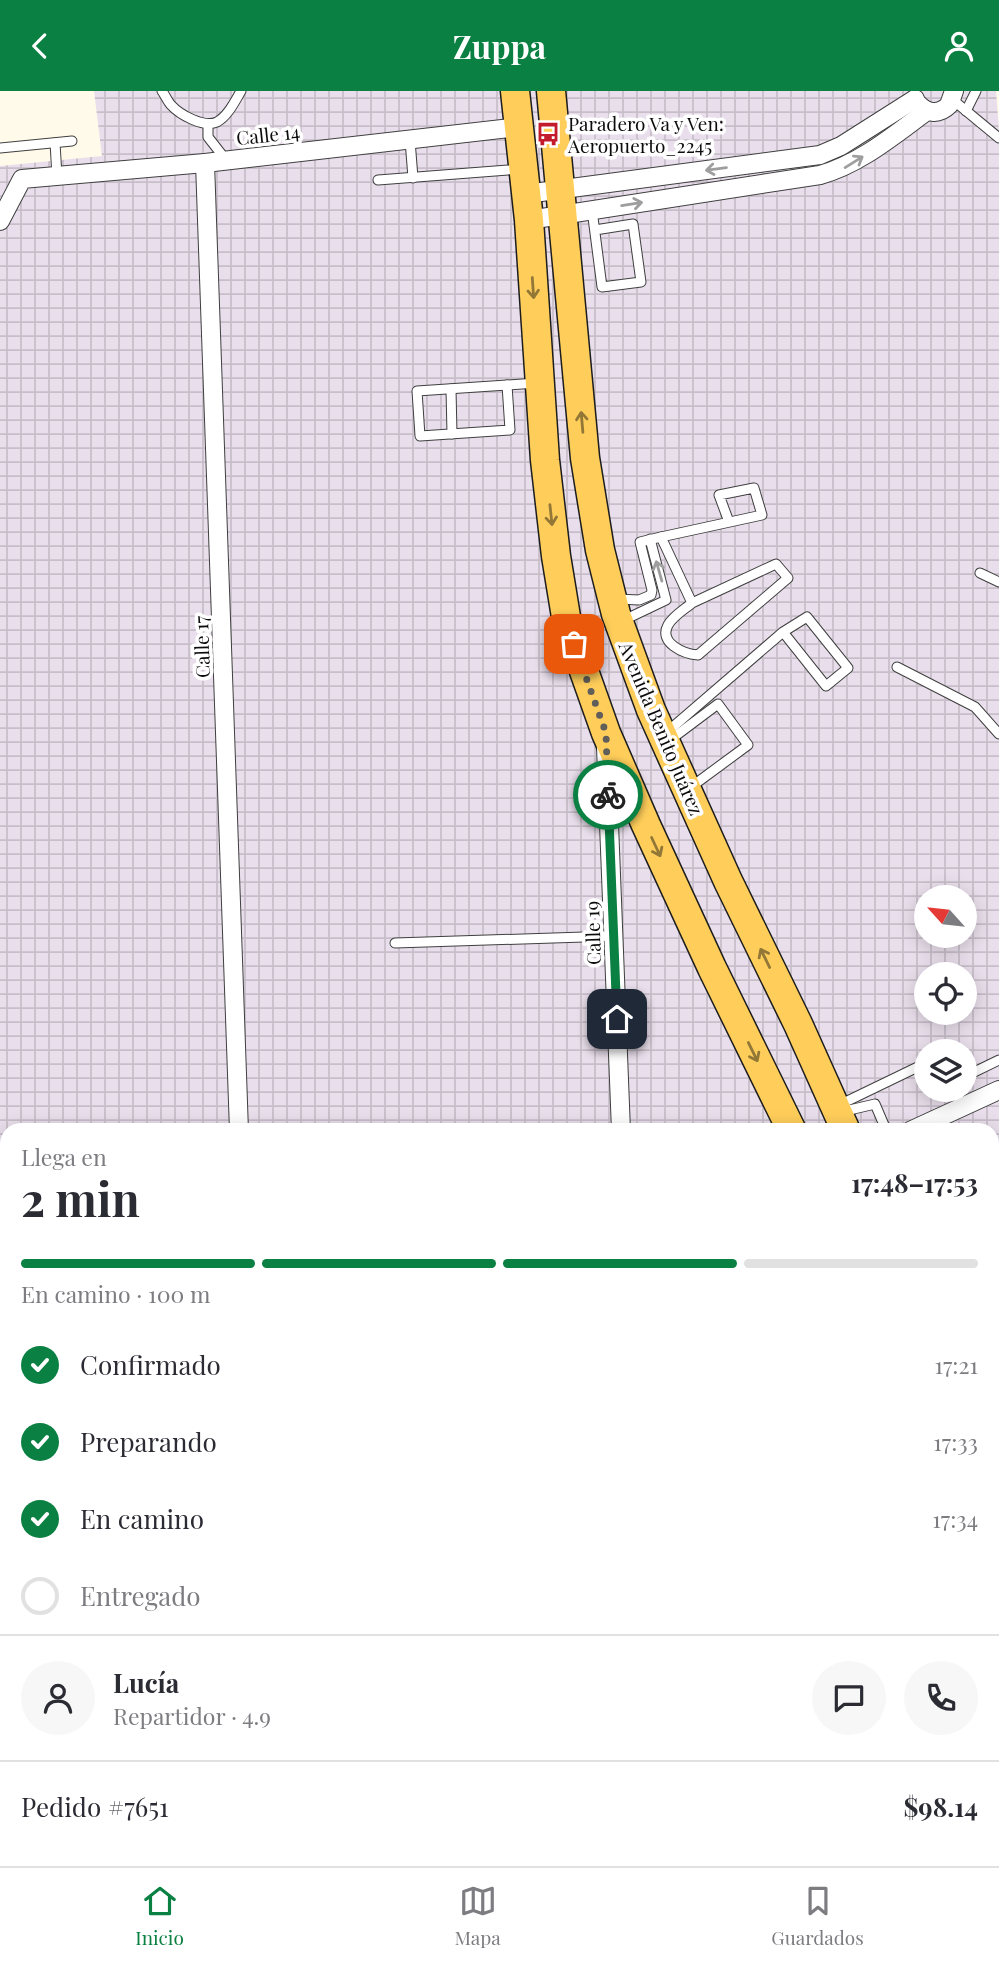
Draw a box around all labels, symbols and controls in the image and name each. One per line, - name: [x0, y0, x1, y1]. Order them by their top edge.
- text: Zuppa: [453, 24, 546, 67]
- icon: back: [21, 27, 59, 65]
- icon: person: [940, 27, 978, 65]
- place label: Paradero Va y Ven: Aeropuerto_2245: [567, 110, 724, 158]
- street label: Calle 14: [235, 118, 301, 150]
- bus stop icon: Paradero Va y Ven: Aeropuerto_2245: [534, 120, 562, 148]
- one-way arrow: [843, 154, 863, 168]
- one-way arrow: [706, 163, 728, 176]
- one-way arrow: [620, 197, 642, 210]
- one-way arrow: [527, 276, 540, 299]
- one-way arrow: [575, 411, 588, 434]
- one-way arrow: [545, 503, 558, 526]
- one-way arrow: [652, 561, 665, 583]
- pin: [544, 614, 604, 674]
- street label: Calle 17: [187, 615, 215, 679]
- icon: bag: [555, 625, 593, 663]
- street label: Avenida Benito Juárez: [613, 636, 710, 819]
- courier: [573, 760, 643, 830]
- icon: bike: [589, 776, 627, 814]
- one-way arrow: [649, 836, 663, 857]
- north arrow: [914, 885, 976, 949]
- map controls: [914, 885, 977, 1102]
- street label: Calle 19: [578, 900, 606, 966]
- one-way arrow: [758, 948, 772, 969]
- button: locate: [914, 962, 977, 1025]
- pin: [587, 989, 647, 1049]
- icon: home: [598, 1000, 636, 1038]
- button: layers: [914, 1039, 977, 1102]
- one-way arrow: [747, 1041, 761, 1062]
- text: Llega en: [21, 1141, 107, 1172]
- text: 17:48–17:53: [851, 1165, 978, 1200]
- text: 2 min: [21, 1167, 140, 1229]
- text: En camino · 100 m: [21, 1278, 210, 1309]
- icon: check: [21, 1346, 59, 1384]
- text: Confirmado: [80, 1347, 221, 1382]
- text: 17:21: [935, 1349, 978, 1380]
- icon: check: [21, 1423, 59, 1461]
- text: Preparando: [80, 1424, 217, 1459]
- text: 17:33: [933, 1426, 978, 1457]
- icon: check: [21, 1500, 59, 1538]
- text: En camino: [80, 1501, 204, 1536]
- text: 17:34: [932, 1503, 978, 1534]
- text: Entregado: [80, 1578, 201, 1613]
- button: person: [21, 1661, 95, 1735]
- button: chat: [812, 1661, 886, 1735]
- button: phone: [904, 1661, 978, 1735]
- text: Lucía: [113, 1665, 179, 1700]
- text: Repartidor · 4.9: [113, 1700, 271, 1731]
- text: Pedido #7651: [21, 1789, 169, 1824]
- text: $98.14: [903, 1789, 978, 1824]
- tab: Inicio: [135, 1882, 184, 1950]
- tab: Mapa: [454, 1882, 501, 1950]
- tab: Guardados: [771, 1882, 864, 1950]

